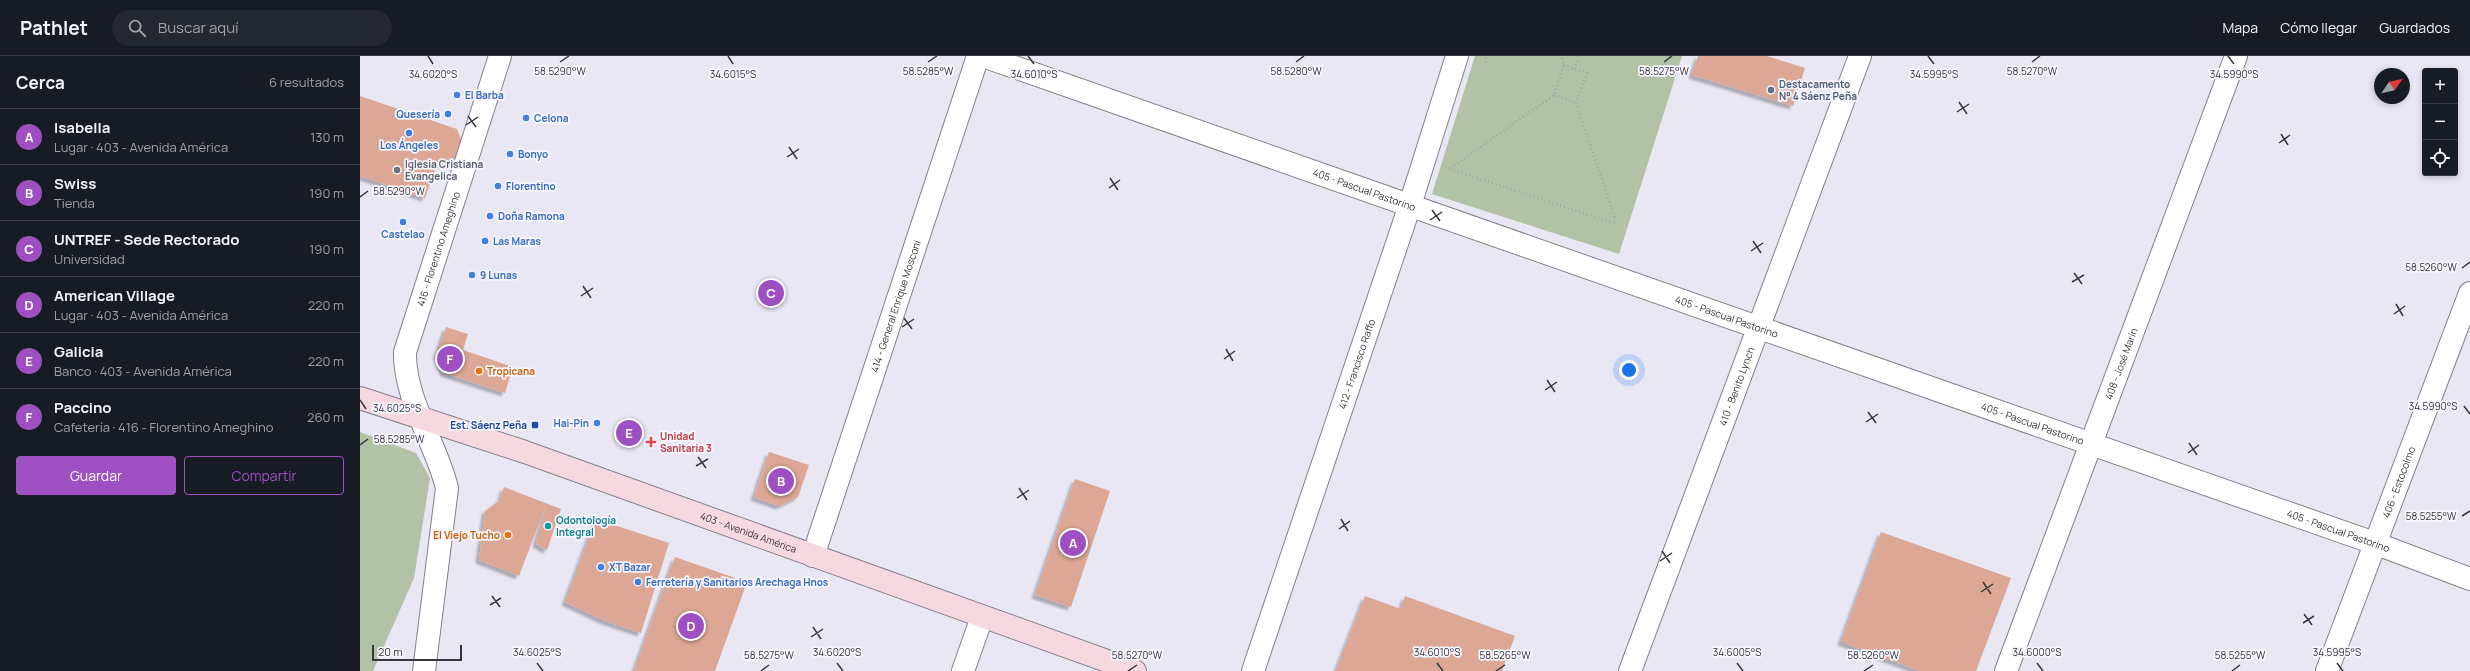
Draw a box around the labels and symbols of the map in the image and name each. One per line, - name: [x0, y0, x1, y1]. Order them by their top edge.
- text: 58.5290°W: [534, 64, 586, 78]
- text: 58.5285°W: [903, 64, 954, 78]
- text: 58.5280°W: [1270, 64, 1322, 78]
- text: 58.5275°W: [1639, 64, 1690, 78]
- text: 58.5270°W: [2007, 64, 2058, 78]
- text: 34.6020°S: [409, 67, 457, 81]
- text: 34.6015°S: [710, 67, 756, 81]
- text: 34.6010°S: [1011, 67, 1057, 81]
- text: 34.5995°S: [1910, 67, 1958, 81]
- text: 34.5990°S: [2210, 67, 2258, 81]
- north arrow: [2374, 68, 2410, 104]
- place label: Destacamento N° 4 Sáenz Peña: [1779, 77, 1857, 103]
- marker: Destacamento N° 4 Sáenz Peña: [1766, 85, 1776, 95]
- place label: El Barba: [465, 88, 504, 102]
- marker: El Barba: [452, 90, 462, 100]
- place label: Quesería: [396, 107, 440, 121]
- marker: Quesería: [443, 109, 453, 119]
- place label: Celona: [534, 111, 569, 125]
- marker: Celona: [521, 113, 531, 123]
- marker: Los Ángeles: [404, 128, 414, 138]
- place label: Los Ángeles: [380, 138, 439, 152]
- place label: Bonyo: [518, 147, 548, 161]
- marker: Bonyo: [505, 149, 515, 159]
- place label: Iglesia Cristiana Evangelica: [405, 157, 484, 183]
- marker: Iglesia Cristiana Evangelica: [392, 165, 402, 175]
- street label: 405 - Pascual Pastorino: [1311, 165, 1418, 214]
- place label: Florentino: [506, 179, 556, 193]
- marker: Florentino: [493, 181, 503, 191]
- text: 58.5290°W: [373, 184, 425, 198]
- street label: 416 - Florentino Ameghino: [413, 190, 463, 308]
- place label: Doña Ramona: [498, 209, 565, 223]
- marker: Doña Ramona: [485, 211, 495, 221]
- marker: Castelao: [398, 217, 408, 227]
- place label: Castelao: [381, 227, 425, 241]
- place label: Las Maras: [493, 234, 541, 248]
- marker: Las Maras: [480, 236, 490, 246]
- street label: 414 - General Enrique Mosconi: [867, 238, 924, 374]
- text: 58.5260°W: [2405, 260, 2457, 274]
- place label: 9 Lunas: [480, 268, 518, 282]
- marker: 9 Lunas: [467, 270, 477, 280]
- pin: C: [758, 278, 784, 308]
- street label: 405 - Pascual Pastorino: [1673, 292, 1780, 341]
- street label: 412 - Francisco Raffo: [1335, 317, 1378, 411]
- street label: 408 - José Marín: [2101, 326, 2141, 402]
- pin: F: [437, 344, 463, 374]
- street label: 410 - Benito Lynch: [1715, 345, 1758, 428]
- your location: [1619, 360, 1639, 380]
- place label: Tropicana: [487, 364, 535, 378]
- marker: Tropicana: [474, 366, 484, 376]
- street label: 405 - Pascual Pastorino: [1979, 399, 2086, 448]
- text: 34.5990°S: [2409, 399, 2457, 413]
- text: 34.6025°S: [373, 401, 421, 415]
- place label: Hai-Pin: [554, 416, 589, 430]
- place label: Est. Sáenz Peña: [450, 418, 527, 432]
- marker: Hai-Pin: [592, 418, 602, 428]
- pin: E: [616, 418, 642, 448]
- marker: Est. Sáenz Peña: [530, 420, 540, 430]
- place label: Unidad Sanitaria 3: [660, 429, 712, 455]
- text: 58.5285°W: [374, 432, 425, 446]
- marker: Unidad Sanitaria 3: [645, 436, 657, 448]
- street label: 406 - Estocolmo: [2379, 444, 2418, 520]
- pin: B: [768, 466, 794, 496]
- street label: 405 - Pascual Pastorino: [2285, 506, 2392, 555]
- street label: 403 - Avenida América: [698, 508, 799, 556]
- text: 58.5255°W: [2406, 509, 2457, 523]
- place label: Odontología Integral: [556, 513, 616, 539]
- marker: Odontología Integral: [543, 521, 553, 531]
- place label: El Viejo Tucho: [433, 528, 500, 542]
- pin: A: [1060, 528, 1086, 558]
- marker: El Viejo Tucho: [503, 530, 513, 540]
- place label: XT Bazar: [609, 560, 651, 574]
- marker: XT Bazar: [596, 562, 606, 572]
- place label: Ferretería y Sanitarios Arechaga Hnos: [646, 575, 829, 589]
- marker: Ferretería y Sanitarios Arechaga Hnos: [633, 577, 643, 587]
- pin: D: [678, 611, 704, 641]
- scale bar: [372, 643, 462, 662]
- text: 34.6025°S: [513, 645, 561, 659]
- text: 34.6020°S: [813, 645, 861, 659]
- text: 34.6010°S: [1414, 645, 1460, 659]
- text: 34.6005°S: [1713, 645, 1761, 659]
- text: 34.6000°S: [2013, 645, 2061, 659]
- text: 34.5995°S: [2313, 645, 2361, 659]
- text: 58.5275°W: [744, 648, 795, 662]
- text: 58.5270°W: [1112, 648, 1163, 662]
- text: 58.5265°W: [1479, 648, 1531, 662]
- text: 58.5260°W: [1847, 648, 1899, 662]
- text: 58.5255°W: [2215, 648, 2266, 662]

